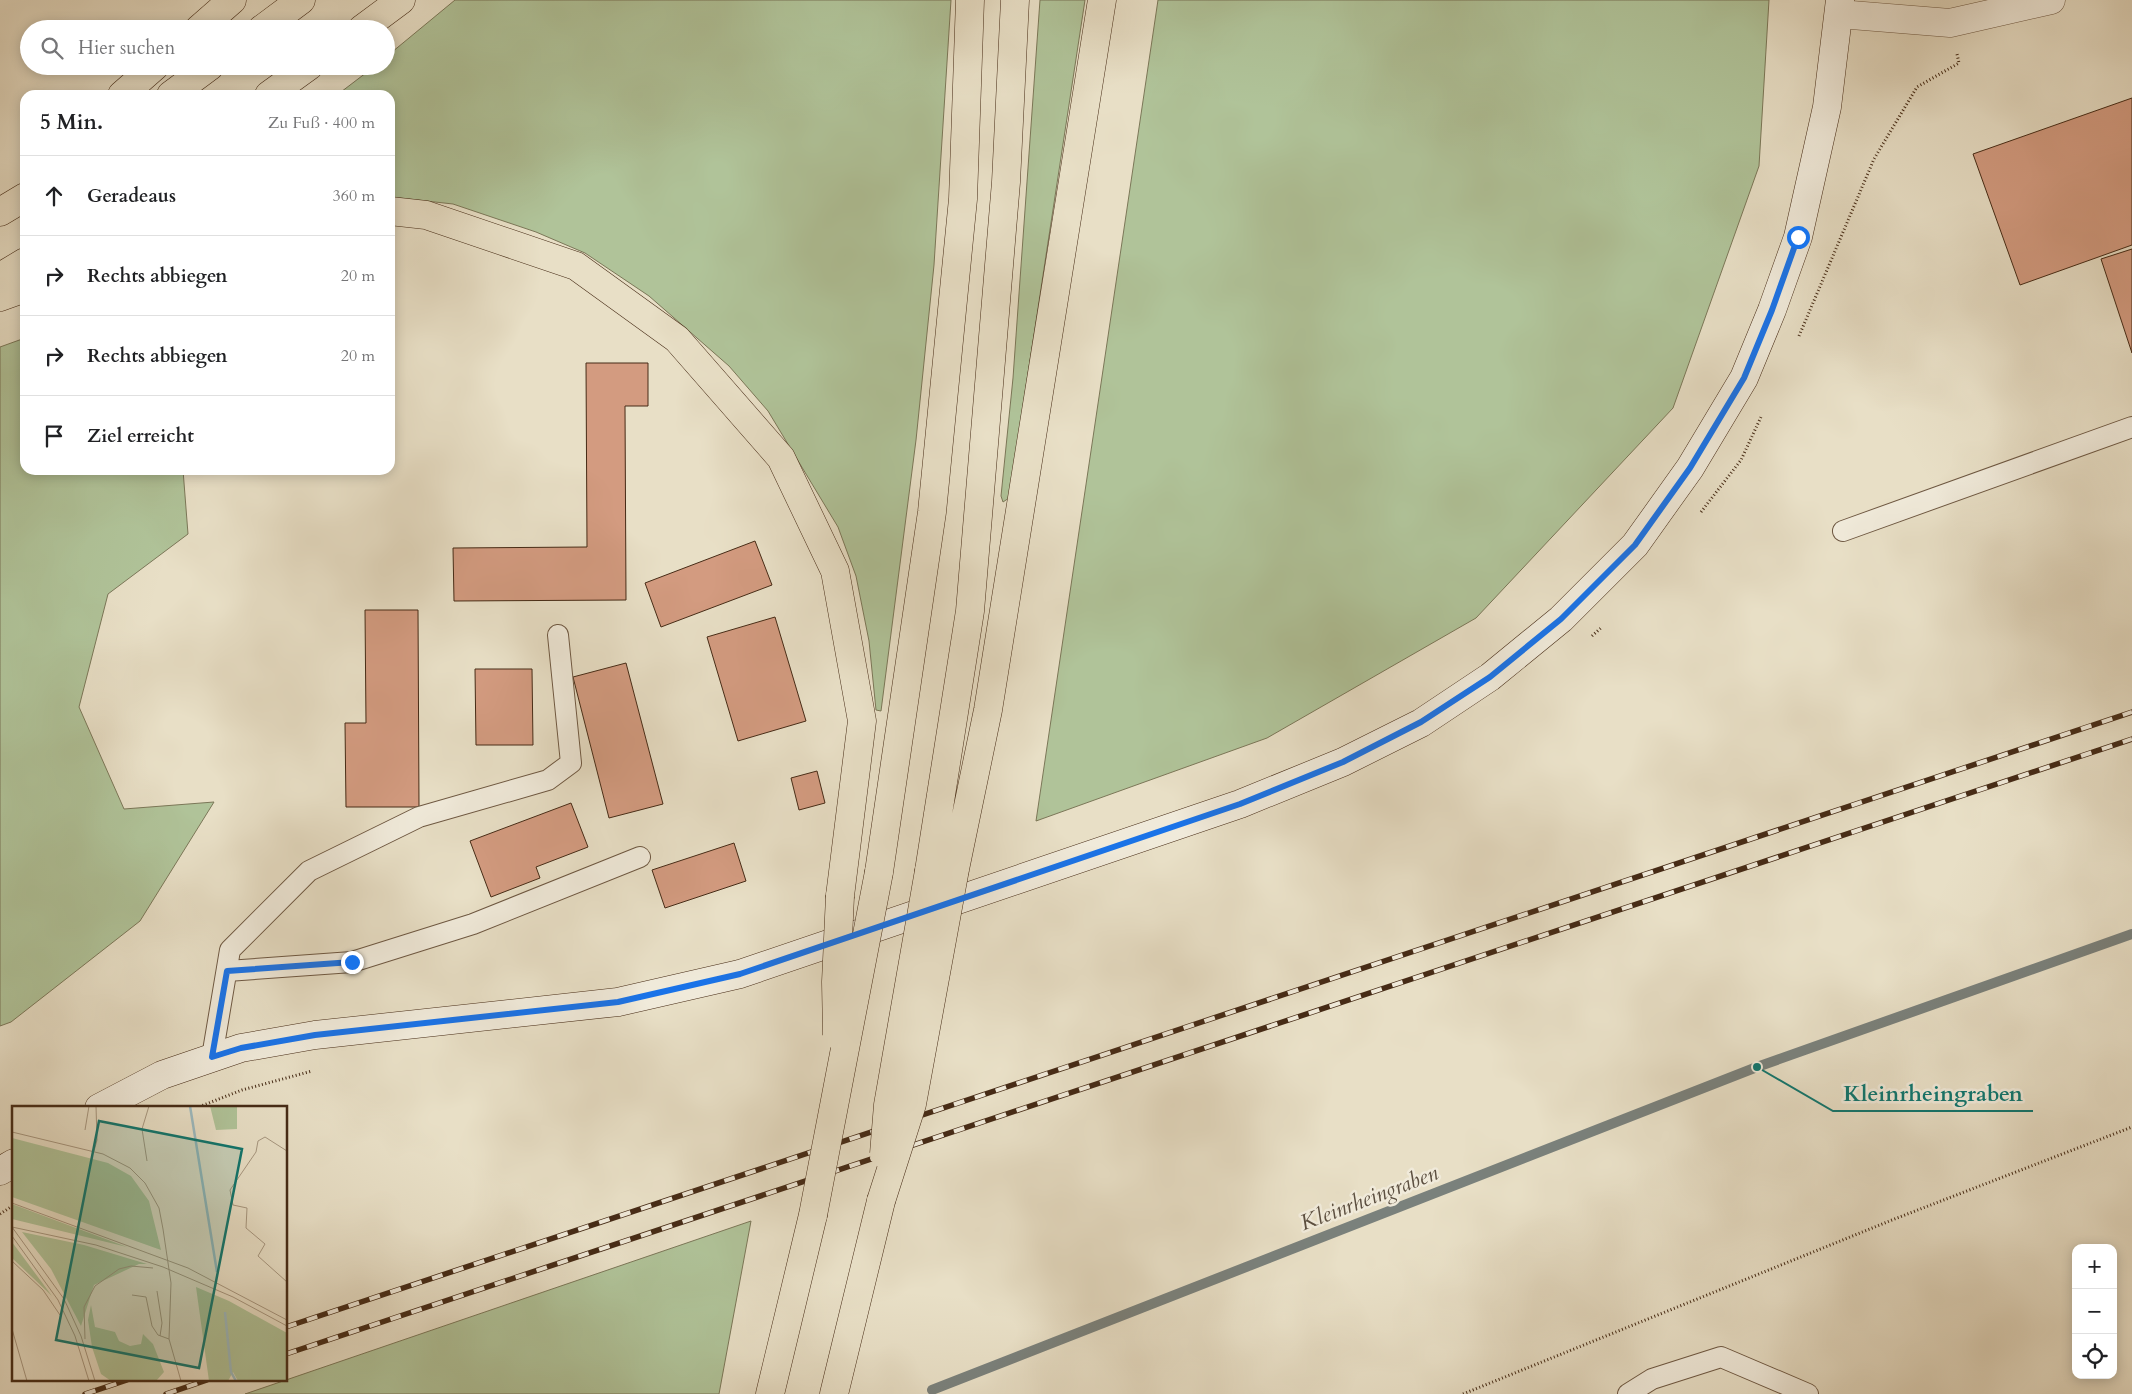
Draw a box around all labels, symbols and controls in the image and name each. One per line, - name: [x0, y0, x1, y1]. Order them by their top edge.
- search box: [20, 20, 395, 75]
- icon: search: [38, 34, 66, 62]
- text: Hier suchen: [78, 35, 175, 61]
- text: 5 Min.: [40, 108, 103, 137]
- text: Zu Fuß · 400 m: [268, 112, 375, 134]
- icon: ahead: [40, 182, 68, 210]
- text: Geradeaus: [87, 183, 176, 209]
- text: 360 m: [333, 185, 375, 207]
- route start: [1787, 226, 1810, 249]
- icon: right: [40, 262, 68, 290]
- text: Rechts abbiegen: [87, 263, 228, 289]
- text: 20 m: [341, 265, 375, 287]
- icon: right: [40, 342, 68, 370]
- text: Rechts abbiegen: [87, 343, 228, 369]
- text: 20 m: [341, 345, 375, 367]
- icon: arrive: [40, 422, 68, 450]
- text: Ziel erreicht: [87, 423, 194, 449]
- route end: [341, 951, 364, 974]
- callout: Kleinrheingraben: [1833, 1074, 2033, 1111]
- text: Kleinrheingraben: [1843, 1079, 2023, 1109]
- inset map: [12, 1106, 288, 1382]
- water label: Kleinrheingraben: [1296, 1158, 1443, 1238]
- map controls: [2072, 1244, 2117, 1379]
- button: +: [2072, 1244, 2117, 1289]
- button: −: [2072, 1289, 2117, 1334]
- button: locate: [2072, 1334, 2117, 1379]

